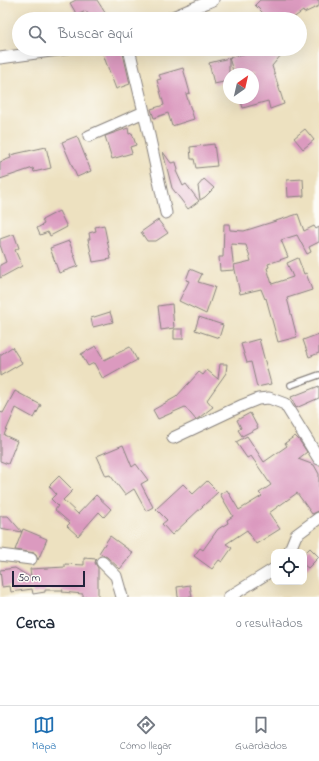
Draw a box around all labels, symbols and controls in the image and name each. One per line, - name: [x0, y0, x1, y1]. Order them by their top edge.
- search box: [12, 12, 307, 56]
- icon: search: [26, 23, 48, 45]
- text: Buscar aquí: [58, 23, 133, 45]
- north arrow: [223, 68, 259, 104]
- map controls: [271, 549, 307, 585]
- button: locate: [271, 549, 307, 585]
- scale bar: [12, 569, 85, 588]
- text: 50 m: [18, 570, 40, 586]
- text: Cerca: [16, 611, 55, 636]
- text: 0 resultados: [236, 614, 303, 633]
- tab: Mapa: [32, 714, 56, 754]
- tab: Cómo llegar: [120, 714, 172, 754]
- tab: Guardados: [235, 714, 287, 754]

